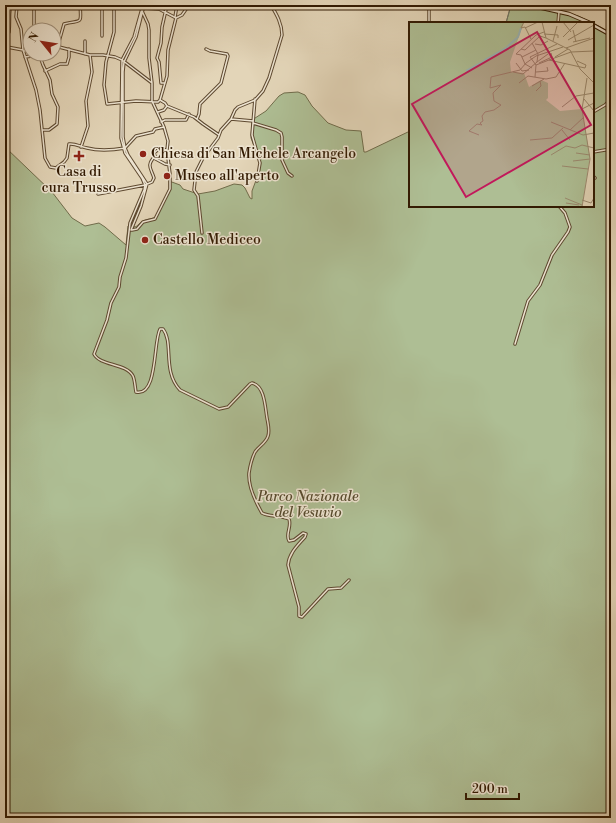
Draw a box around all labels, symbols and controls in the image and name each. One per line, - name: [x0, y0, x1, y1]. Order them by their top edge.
- north arrow: [22, 22, 62, 62]
- inset map: [409, 22, 594, 207]
- text: N: [26, 30, 43, 45]
- place label: Chiesa di San Michele Arcangelo: [151, 145, 356, 163]
- marker: Chiesa di San Michele Arcangelo: [138, 149, 148, 159]
- marker: Casa di cura Trusso: [73, 150, 85, 162]
- place label: Casa di cura Trusso: [42, 163, 117, 197]
- place label: Museo all'aperto: [175, 167, 279, 185]
- marker: Museo all'aperto: [162, 171, 172, 181]
- place label: Castello Mediceo: [153, 231, 261, 249]
- marker: Castello Mediceo: [140, 235, 150, 245]
- park label: Parco Nazionale del Vesuvio: [256, 488, 359, 522]
- scale bar: [466, 775, 519, 801]
- text: 200 m: [472, 782, 508, 797]

